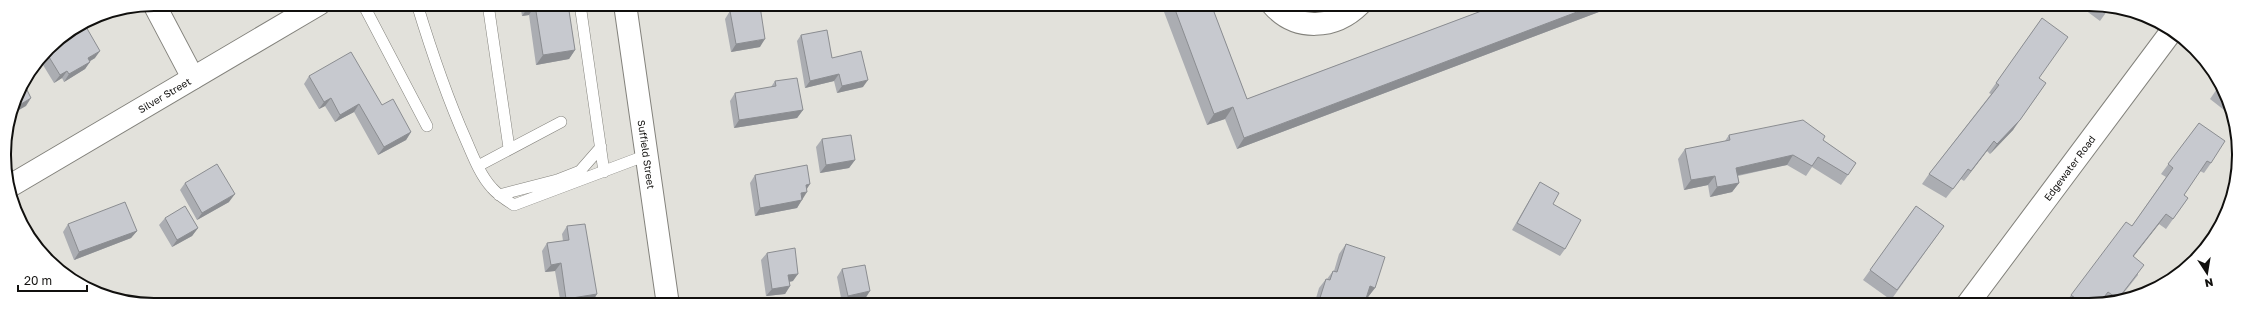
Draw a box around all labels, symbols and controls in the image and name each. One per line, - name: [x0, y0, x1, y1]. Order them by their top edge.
- street label: Silver Street: [136, 75, 193, 115]
- street label: Suffield Street: [636, 119, 657, 190]
- street label: Edgewater Road: [2041, 133, 2098, 203]
- north arrow: [2187, 253, 2227, 293]
- scale bar: [18, 267, 87, 293]
- text: 20 m: [24, 273, 52, 288]
- text: N: [2204, 276, 2215, 290]

